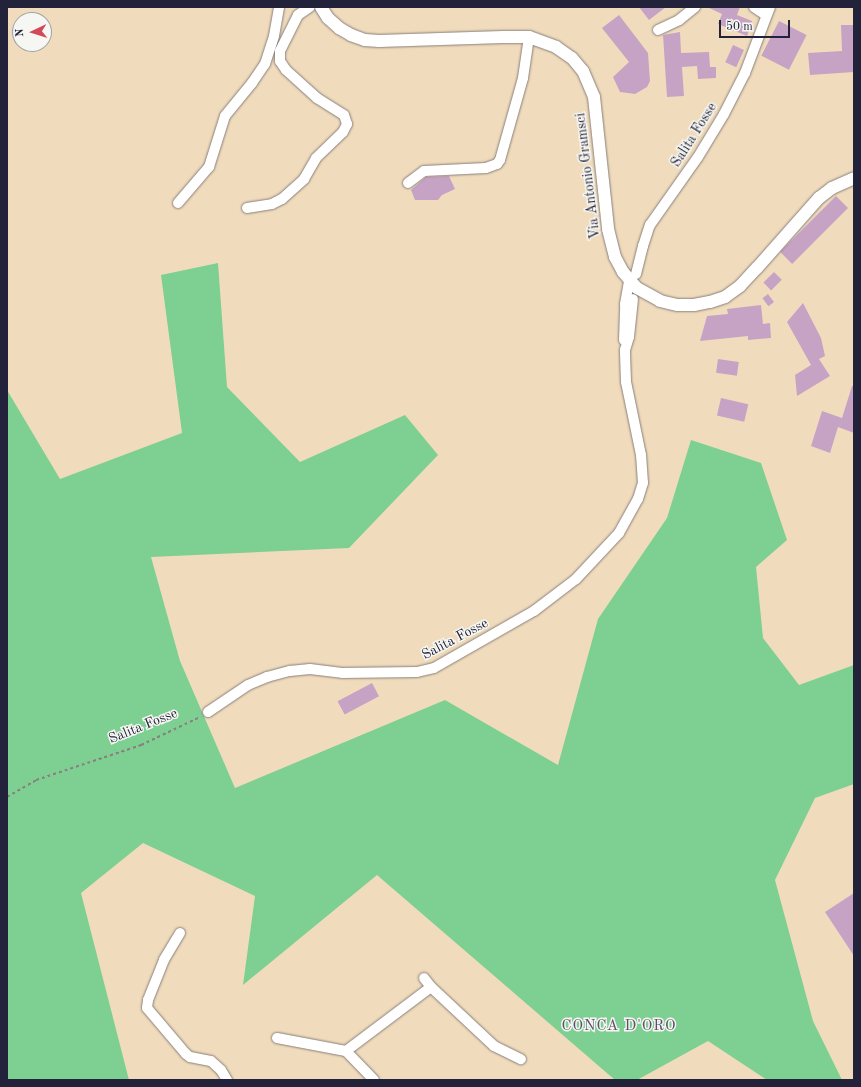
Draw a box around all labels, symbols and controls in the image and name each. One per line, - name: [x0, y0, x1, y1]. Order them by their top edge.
- north arrow: [12, 12, 52, 52]
- scale bar: [721, 12, 792, 38]
- text: 50 m: [726, 21, 753, 33]
- text: N: [15, 28, 26, 37]
- street label: Salita Fosse: [668, 100, 720, 170]
- street label: Via Antonio Gramsci: [572, 112, 604, 240]
- street label: Salita Fosse: [419, 614, 491, 664]
- street label: Salita Fosse: [106, 705, 180, 747]
- district label: CONCA D'ORO: [561, 1018, 677, 1036]

